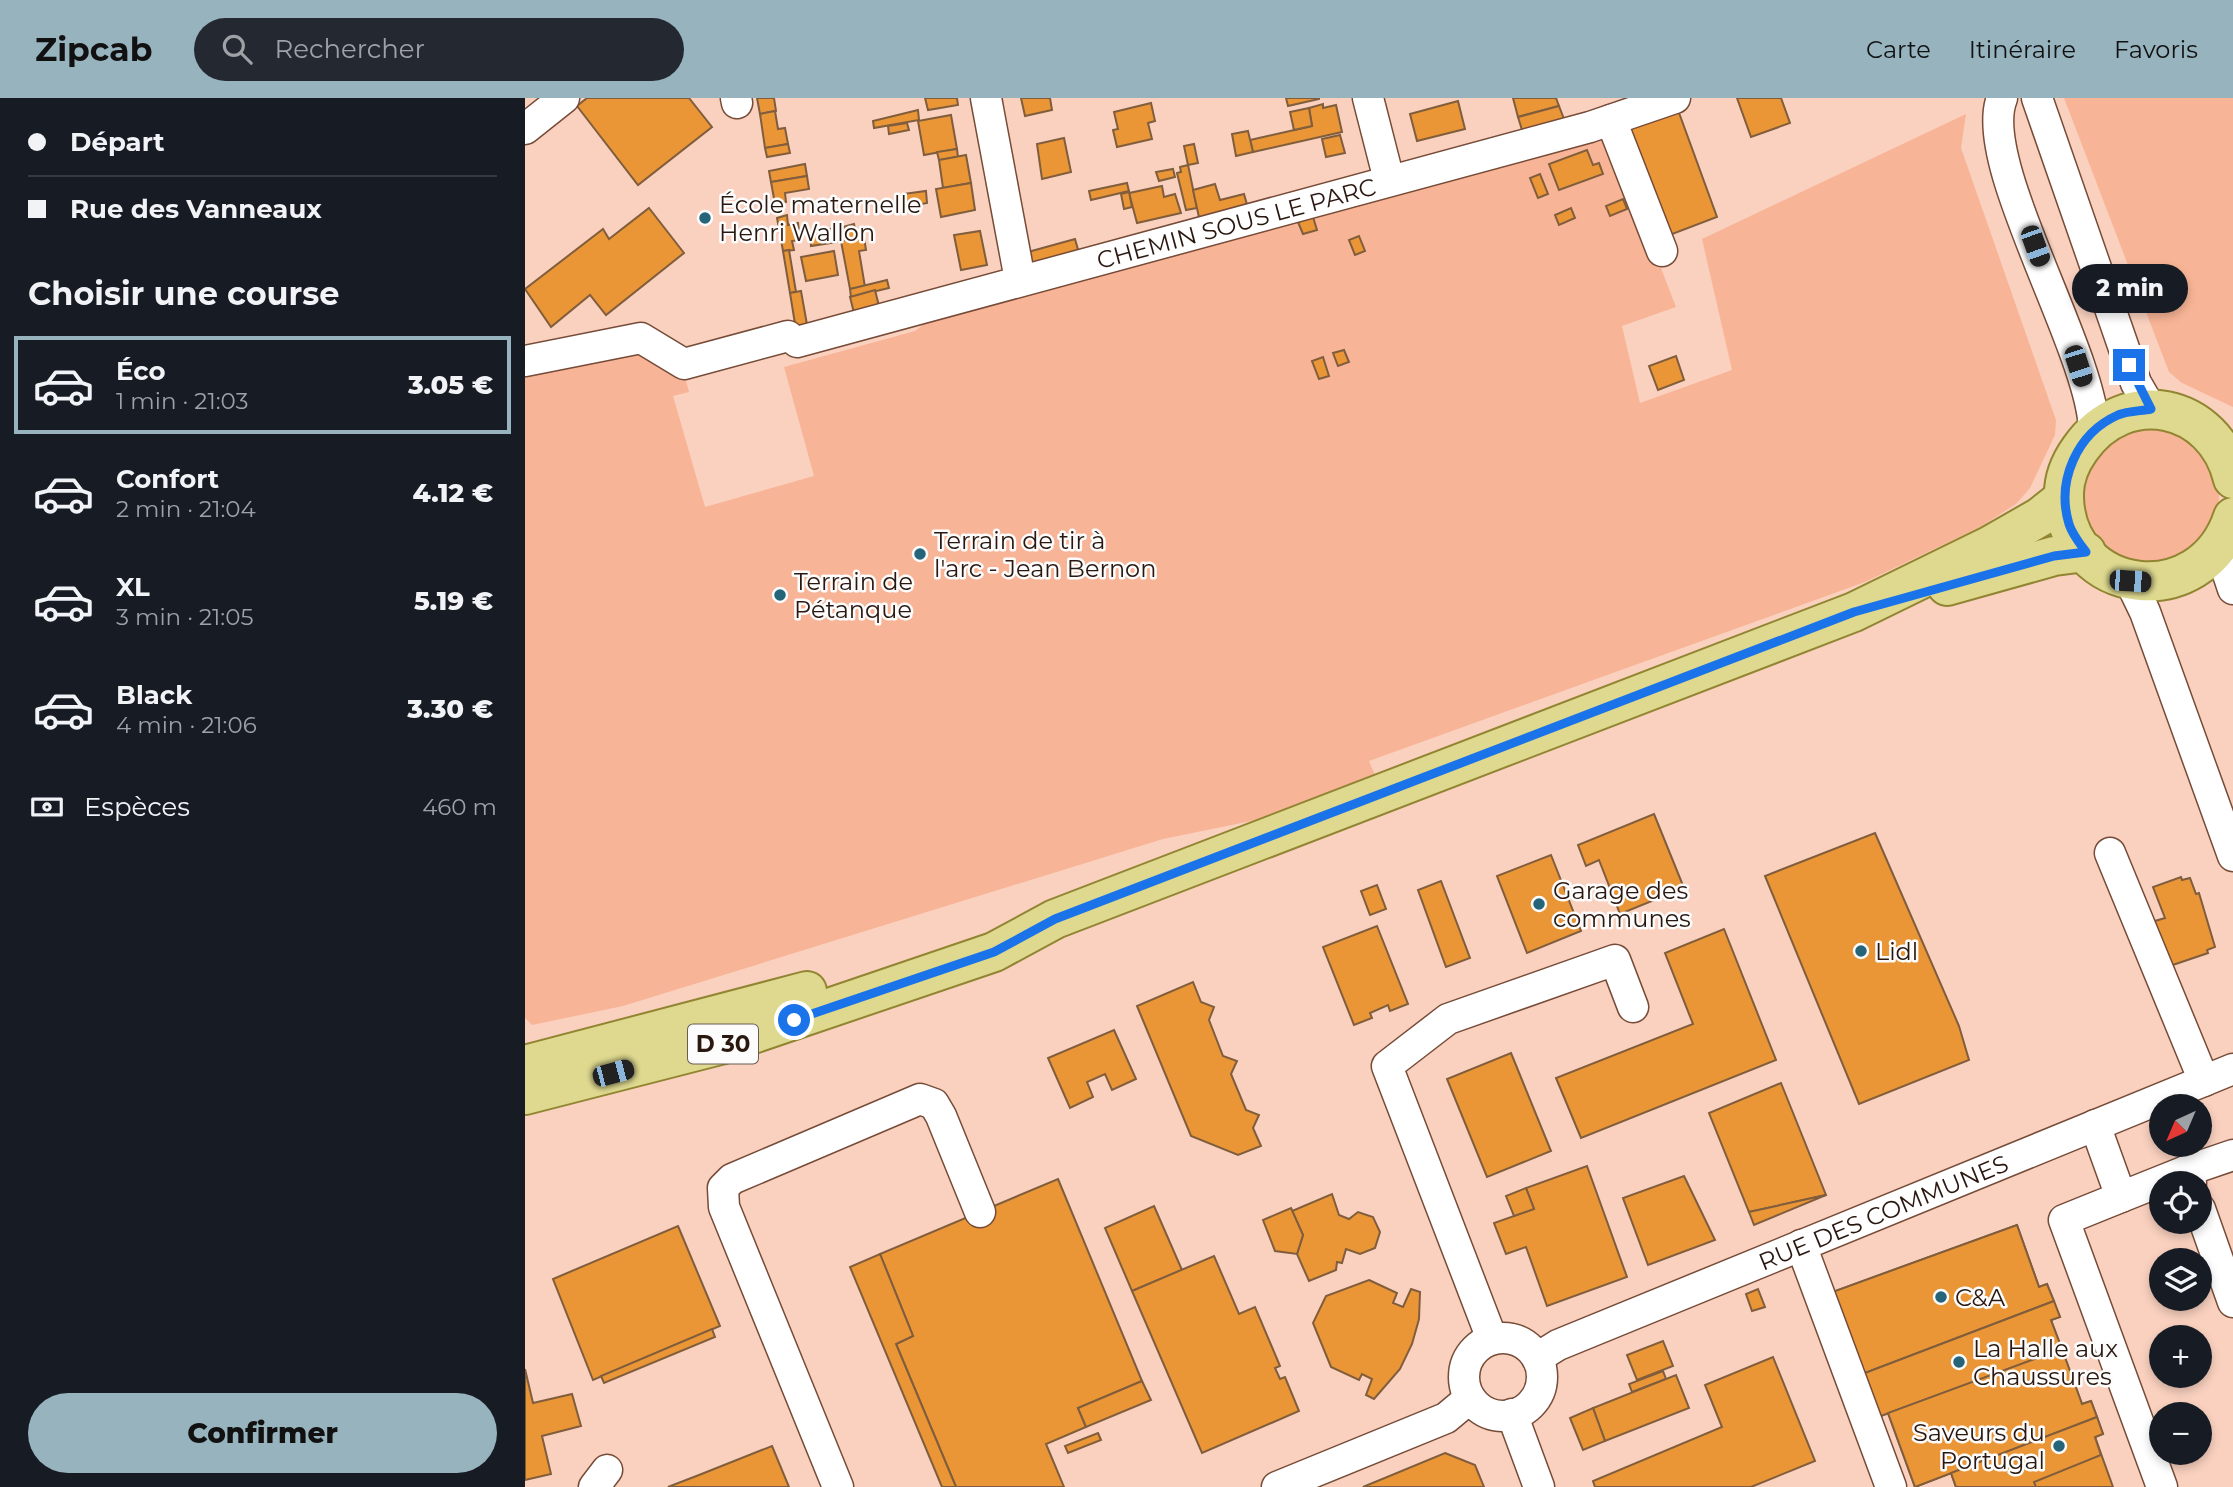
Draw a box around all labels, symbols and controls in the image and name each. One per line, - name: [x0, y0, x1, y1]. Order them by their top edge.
- search box: [194, 18, 684, 81]
- text: Zipcab: [35, 29, 152, 69]
- icon: search: [218, 30, 256, 68]
- text: Rechercher: [274, 33, 425, 65]
- text: Carte: [1866, 35, 1931, 64]
- text: Itinéraire: [1969, 35, 2076, 64]
- text: Favoris: [2114, 35, 2198, 64]
- text: Départ: [70, 126, 165, 158]
- street label: CHEMIN SOUS LE PARC: [1093, 171, 1379, 275]
- place label: École maternelle Henri Wallon: [719, 190, 921, 247]
- text: Rue des Vanneaux: [70, 193, 322, 225]
- marker: École maternelle Henri Wallon: [697, 210, 713, 226]
- car: [2018, 223, 2053, 269]
- callout: 2 min: [2071, 264, 2187, 313]
- text: Choisir une course: [28, 274, 340, 313]
- text: 2 min: [2096, 274, 2164, 302]
- car: [2062, 343, 2095, 389]
- route end: [2113, 349, 2145, 381]
- icon: car: [32, 354, 95, 417]
- text: Éco: [116, 355, 166, 387]
- text: 3.05 €: [408, 369, 493, 401]
- text: 1 min · 21:03: [116, 387, 249, 415]
- icon: car: [32, 462, 95, 525]
- text: Confort: [116, 463, 219, 495]
- text: 4.12 €: [412, 477, 493, 509]
- text: 2 min · 21:04: [116, 495, 256, 523]
- place label: Terrain de tir à l'arc - Jean Bernon: [934, 526, 1156, 583]
- marker: Terrain de tir à l'arc - Jean Bernon: [912, 546, 928, 562]
- place label: Terrain de Pétanque: [794, 567, 913, 624]
- car: [2109, 569, 2152, 593]
- icon: car: [32, 570, 95, 633]
- text: XL: [116, 571, 150, 603]
- text: 5.19 €: [414, 585, 493, 617]
- marker: Terrain de Pétanque: [772, 587, 788, 603]
- text: 3 min · 21:05: [116, 603, 253, 631]
- icon: car: [32, 678, 95, 741]
- text: Black: [116, 679, 192, 711]
- text: 3.30 €: [407, 693, 493, 725]
- text: 4 min · 21:06: [116, 711, 257, 739]
- icon: cash: [28, 788, 66, 826]
- text: Espèces: [84, 791, 190, 823]
- text: 460 m: [422, 793, 497, 821]
- place label: Garage des communes: [1553, 876, 1691, 933]
- marker: Garage des communes: [1531, 896, 1547, 912]
- place label: Lidl: [1875, 937, 1918, 966]
- marker: Lidl: [1853, 943, 1869, 959]
- route start: [778, 1004, 810, 1036]
- road number: D 30: [688, 1024, 758, 1063]
- car: [590, 1057, 637, 1089]
- north arrow: [2149, 1094, 2212, 1157]
- map controls: [2149, 1094, 2212, 1465]
- street label: RUE DES COMMUNES: [1754, 1148, 2012, 1276]
- button: locate: [2149, 1171, 2212, 1234]
- button: layers: [2149, 1248, 2212, 1311]
- place label: C&A: [1955, 1283, 2006, 1312]
- marker: C&A: [1933, 1289, 1949, 1305]
- button: +: [2149, 1325, 2212, 1388]
- place label: La Halle aux Chaussures: [1973, 1334, 2118, 1391]
- marker: La Halle aux Chaussures: [1951, 1354, 1967, 1370]
- button: Confirmer: [28, 1393, 497, 1473]
- button: −: [2149, 1402, 2212, 1465]
- place label: Saveurs du Portugal: [1913, 1418, 2045, 1475]
- marker: Saveurs du Portugal: [2051, 1438, 2067, 1454]

